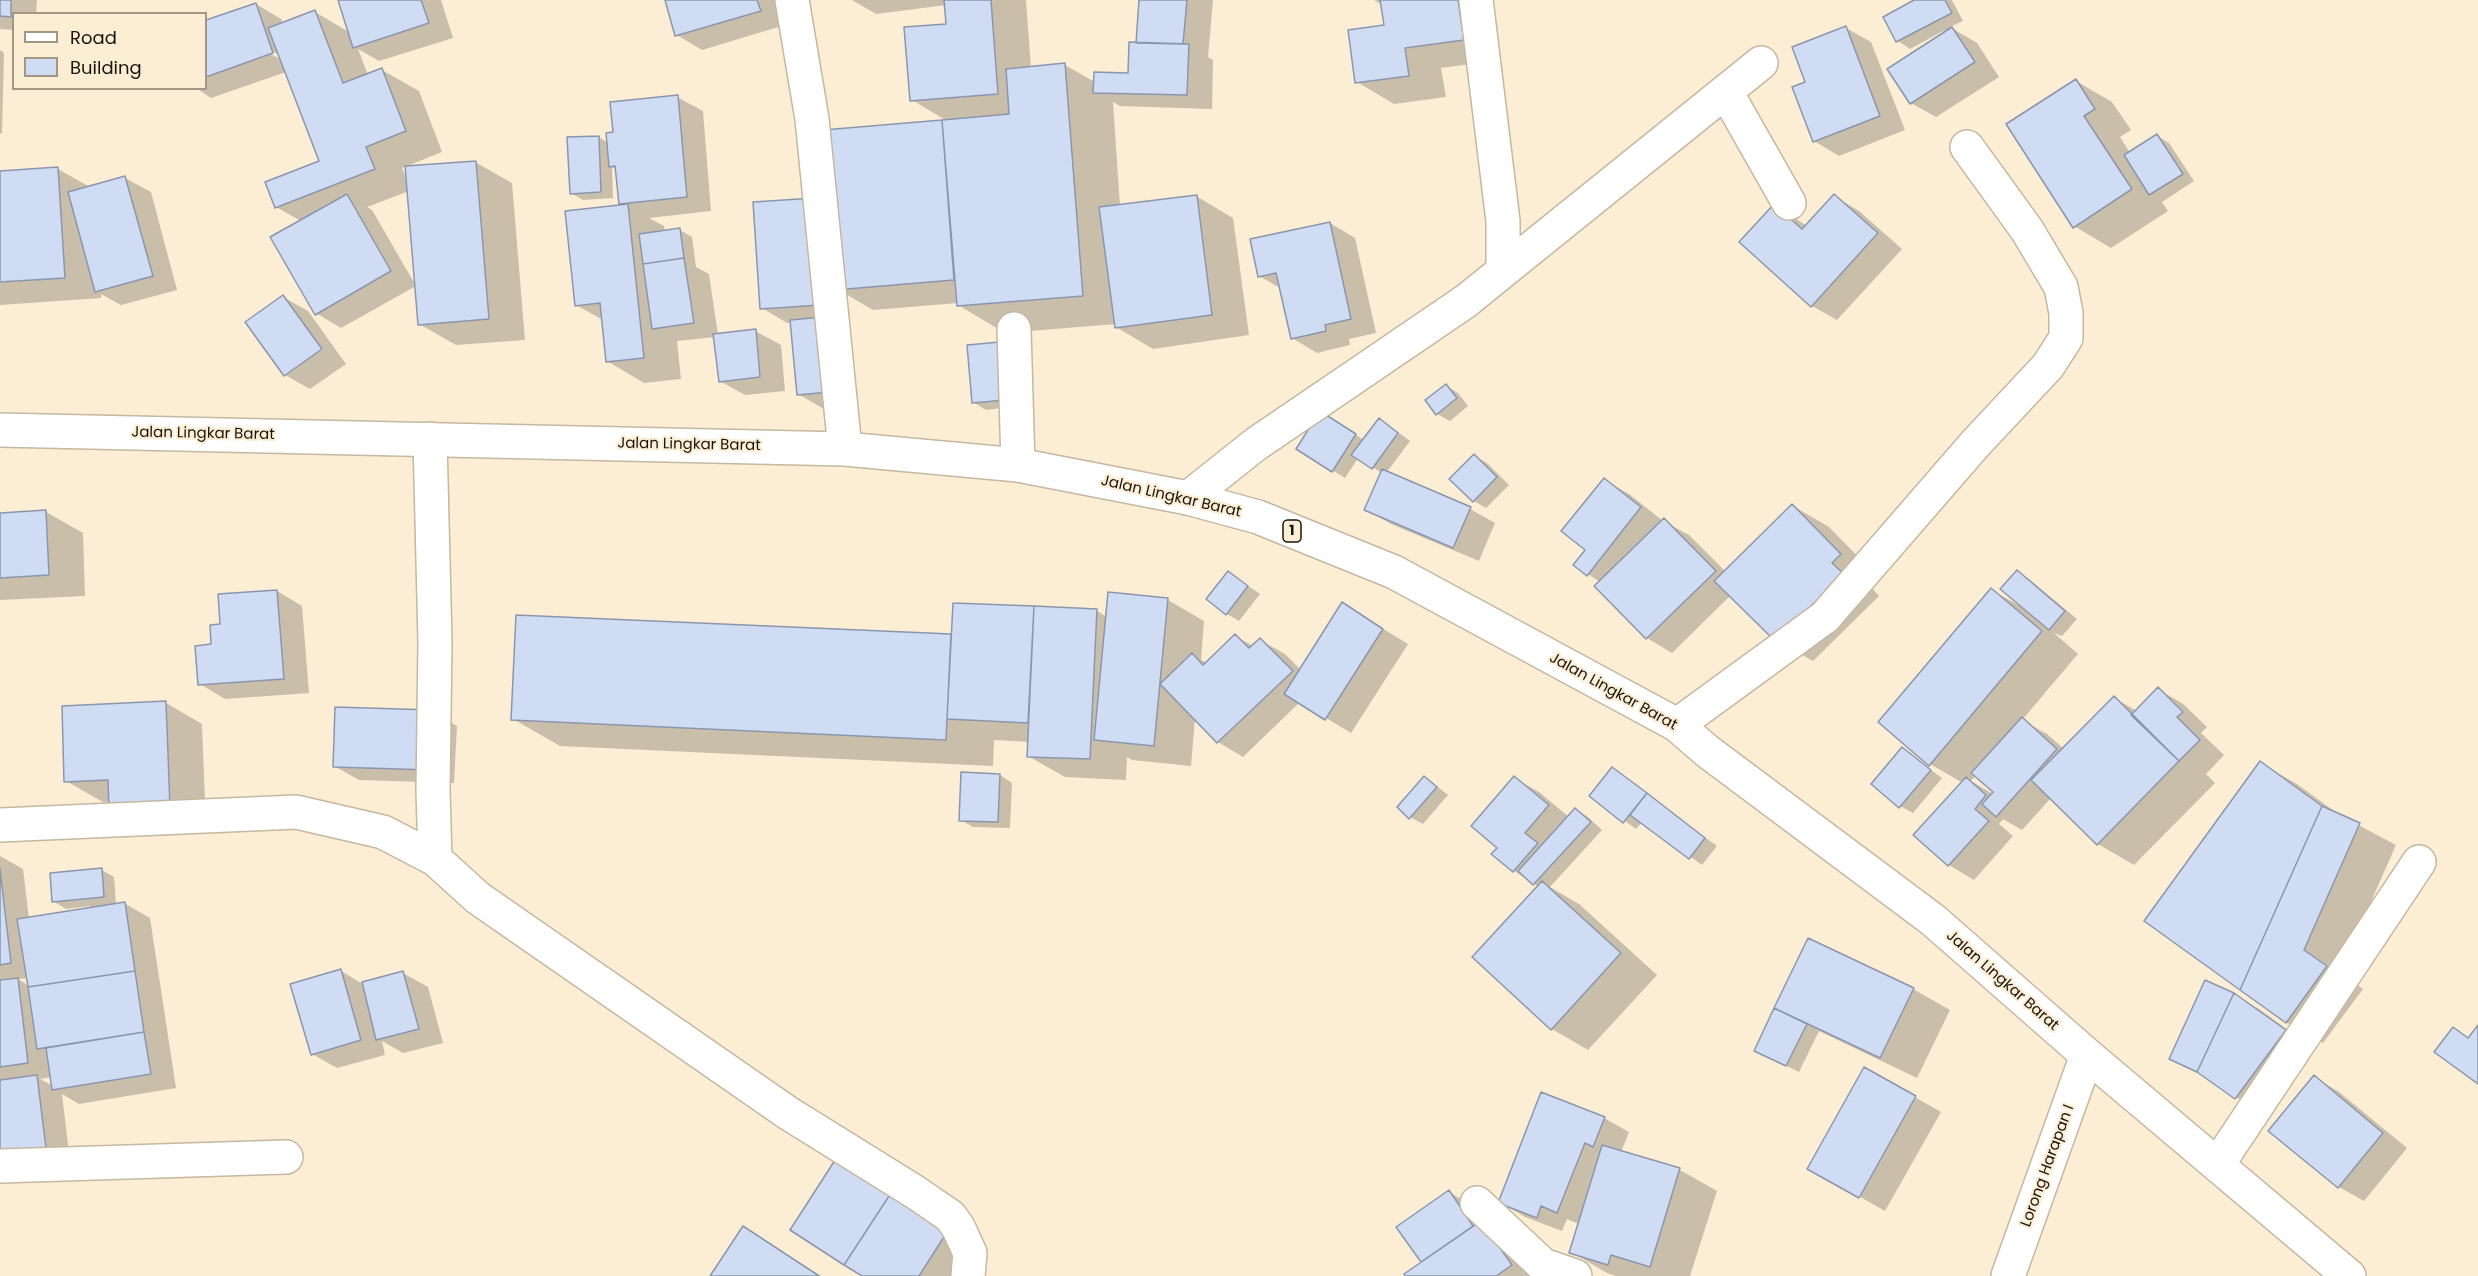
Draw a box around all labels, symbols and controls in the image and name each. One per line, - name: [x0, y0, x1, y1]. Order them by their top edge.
- legend: [12, 12, 207, 90]
- text: Road: [70, 25, 117, 50]
- text: Building: [70, 55, 142, 80]
- street label: Jalan Lingkar Barat: [131, 424, 275, 444]
- street label: Jalan Lingkar Barat: [617, 435, 761, 455]
- street label: Jalan Lingkar Barat: [1099, 472, 1243, 522]
- road number: 1: [1283, 520, 1301, 542]
- street label: Jalan Lingkar Barat: [1546, 649, 1680, 735]
- street label: Jalan Lingkar Barat: [1942, 927, 2062, 1035]
- street label: Lorong Harapan I: [2018, 1102, 2078, 1230]

